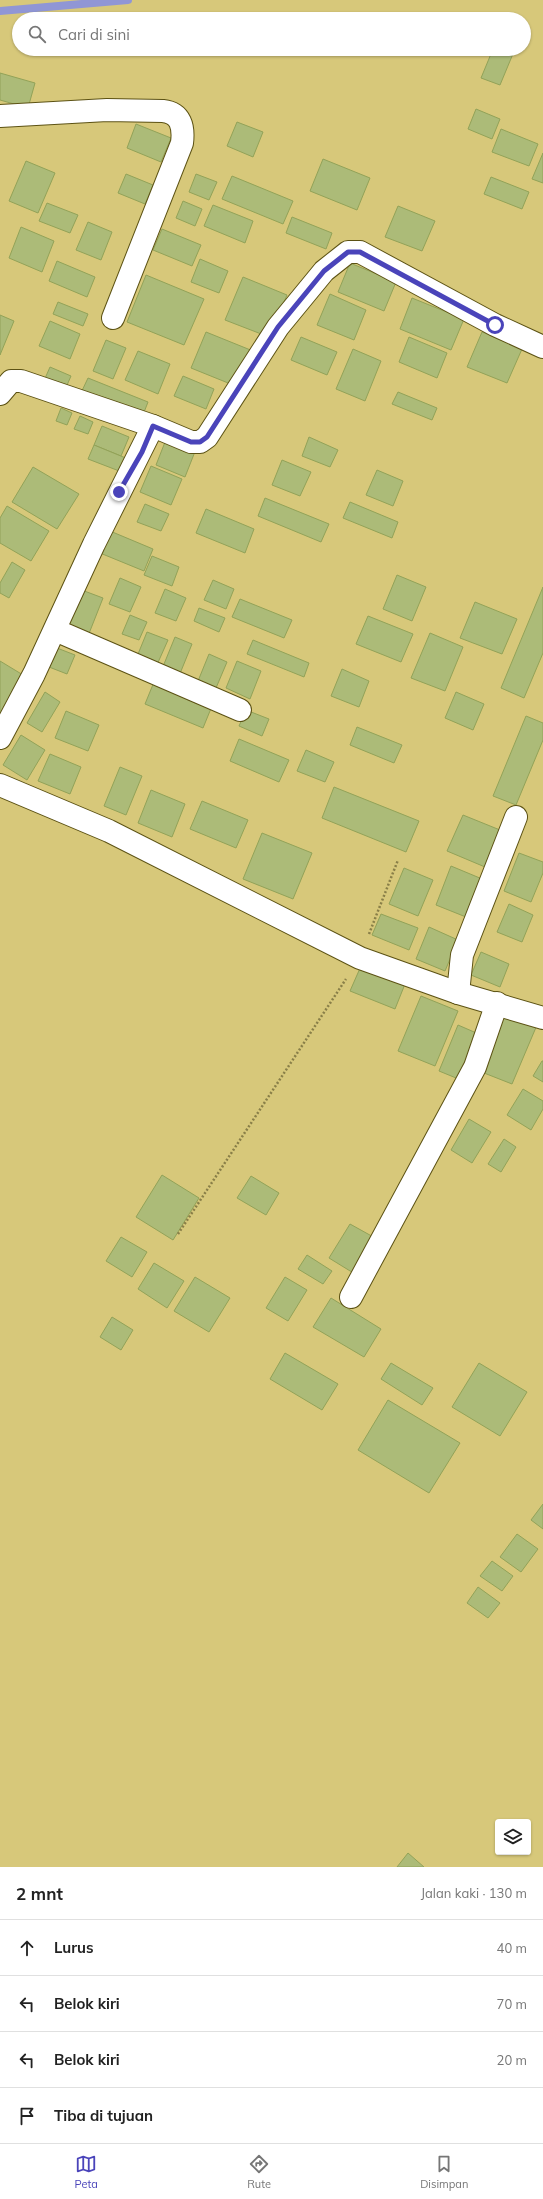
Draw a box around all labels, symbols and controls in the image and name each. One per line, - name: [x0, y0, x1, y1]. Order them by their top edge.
- search box: [12, 12, 531, 56]
- icon: search: [26, 23, 48, 45]
- text: Cari di sini: [58, 25, 130, 44]
- route start: [486, 316, 504, 334]
- route end: [110, 483, 128, 501]
- map controls: [495, 1819, 531, 1855]
- button: layers: [495, 1819, 531, 1855]
- text: 2 mnt: [16, 1883, 63, 1904]
- text: Jalan kaki · 130 m: [421, 1885, 527, 1901]
- icon: ahead: [16, 1937, 38, 1959]
- text: Lurus: [54, 1938, 94, 1957]
- text: 40 m: [497, 1940, 527, 1956]
- icon: left: [16, 1993, 38, 2015]
- text: Belok kiri: [54, 1994, 120, 2013]
- text: 70 m: [497, 1996, 527, 2012]
- icon: left: [16, 2049, 38, 2071]
- text: Belok kiri: [54, 2050, 120, 2069]
- text: 20 m: [497, 2052, 527, 2068]
- icon: arrive: [16, 2105, 38, 2127]
- text: Tiba di tujuan: [54, 2106, 153, 2125]
- tab: Peta: [75, 2153, 98, 2191]
- tab: Rute: [247, 2153, 271, 2191]
- tab: Disimpan: [420, 2153, 468, 2191]

